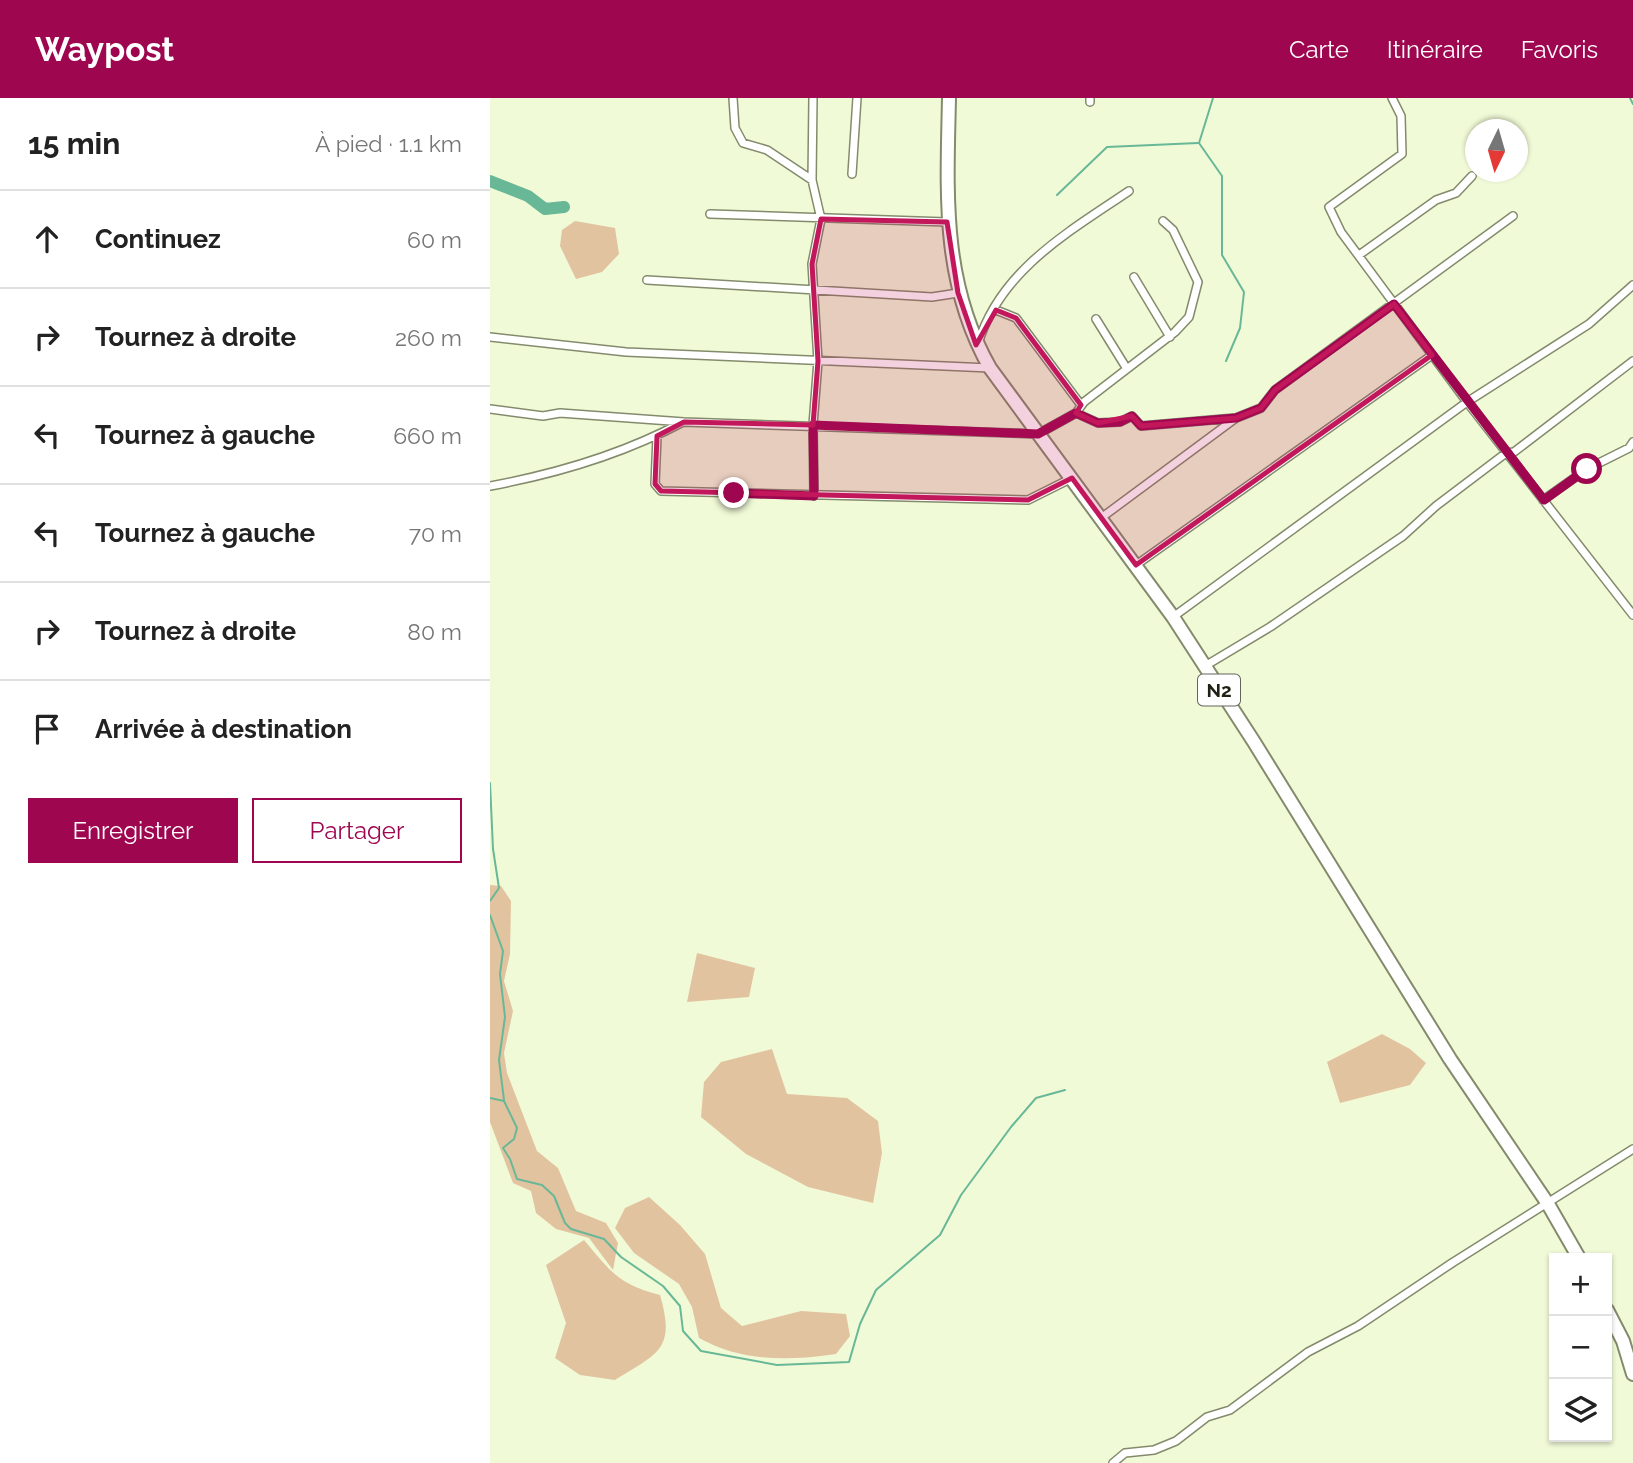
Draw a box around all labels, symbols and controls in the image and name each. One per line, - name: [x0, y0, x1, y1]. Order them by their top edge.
- text: Waypost: [35, 30, 174, 69]
- text: Carte: [1289, 35, 1349, 64]
- text: Itinéraire: [1387, 35, 1483, 64]
- text: Favoris: [1521, 35, 1598, 64]
- north arrow: [1465, 119, 1528, 182]
- text: 15 min: [28, 126, 120, 161]
- text: À pied · 1.1 km: [315, 130, 462, 157]
- icon: ahead: [28, 220, 66, 258]
- text: Continuez: [95, 224, 221, 254]
- text: 60 m: [407, 226, 462, 253]
- icon: right: [28, 318, 66, 356]
- text: Tournez à droite: [95, 322, 296, 352]
- text: 260 m: [395, 324, 462, 351]
- icon: left: [28, 416, 66, 454]
- text: Tournez à gauche: [95, 420, 315, 450]
- text: 660 m: [393, 422, 462, 449]
- route start: [1571, 453, 1602, 484]
- route end: [718, 477, 749, 508]
- icon: left: [28, 514, 66, 552]
- text: Tournez à gauche: [95, 518, 315, 548]
- text: 70 m: [409, 520, 462, 547]
- icon: right: [28, 612, 66, 650]
- text: Tournez à droite: [95, 616, 296, 646]
- text: 80 m: [407, 618, 462, 645]
- road number: N2: [1198, 674, 1240, 706]
- icon: arrive: [28, 710, 66, 748]
- text: Arrivée à destination: [95, 714, 352, 744]
- button: Enregistrer: [28, 798, 238, 863]
- button: Partager: [252, 798, 462, 863]
- map controls: [1549, 1253, 1612, 1442]
- button: +: [1549, 1253, 1612, 1316]
- button: −: [1549, 1316, 1612, 1379]
- button: layers: [1549, 1379, 1612, 1442]

